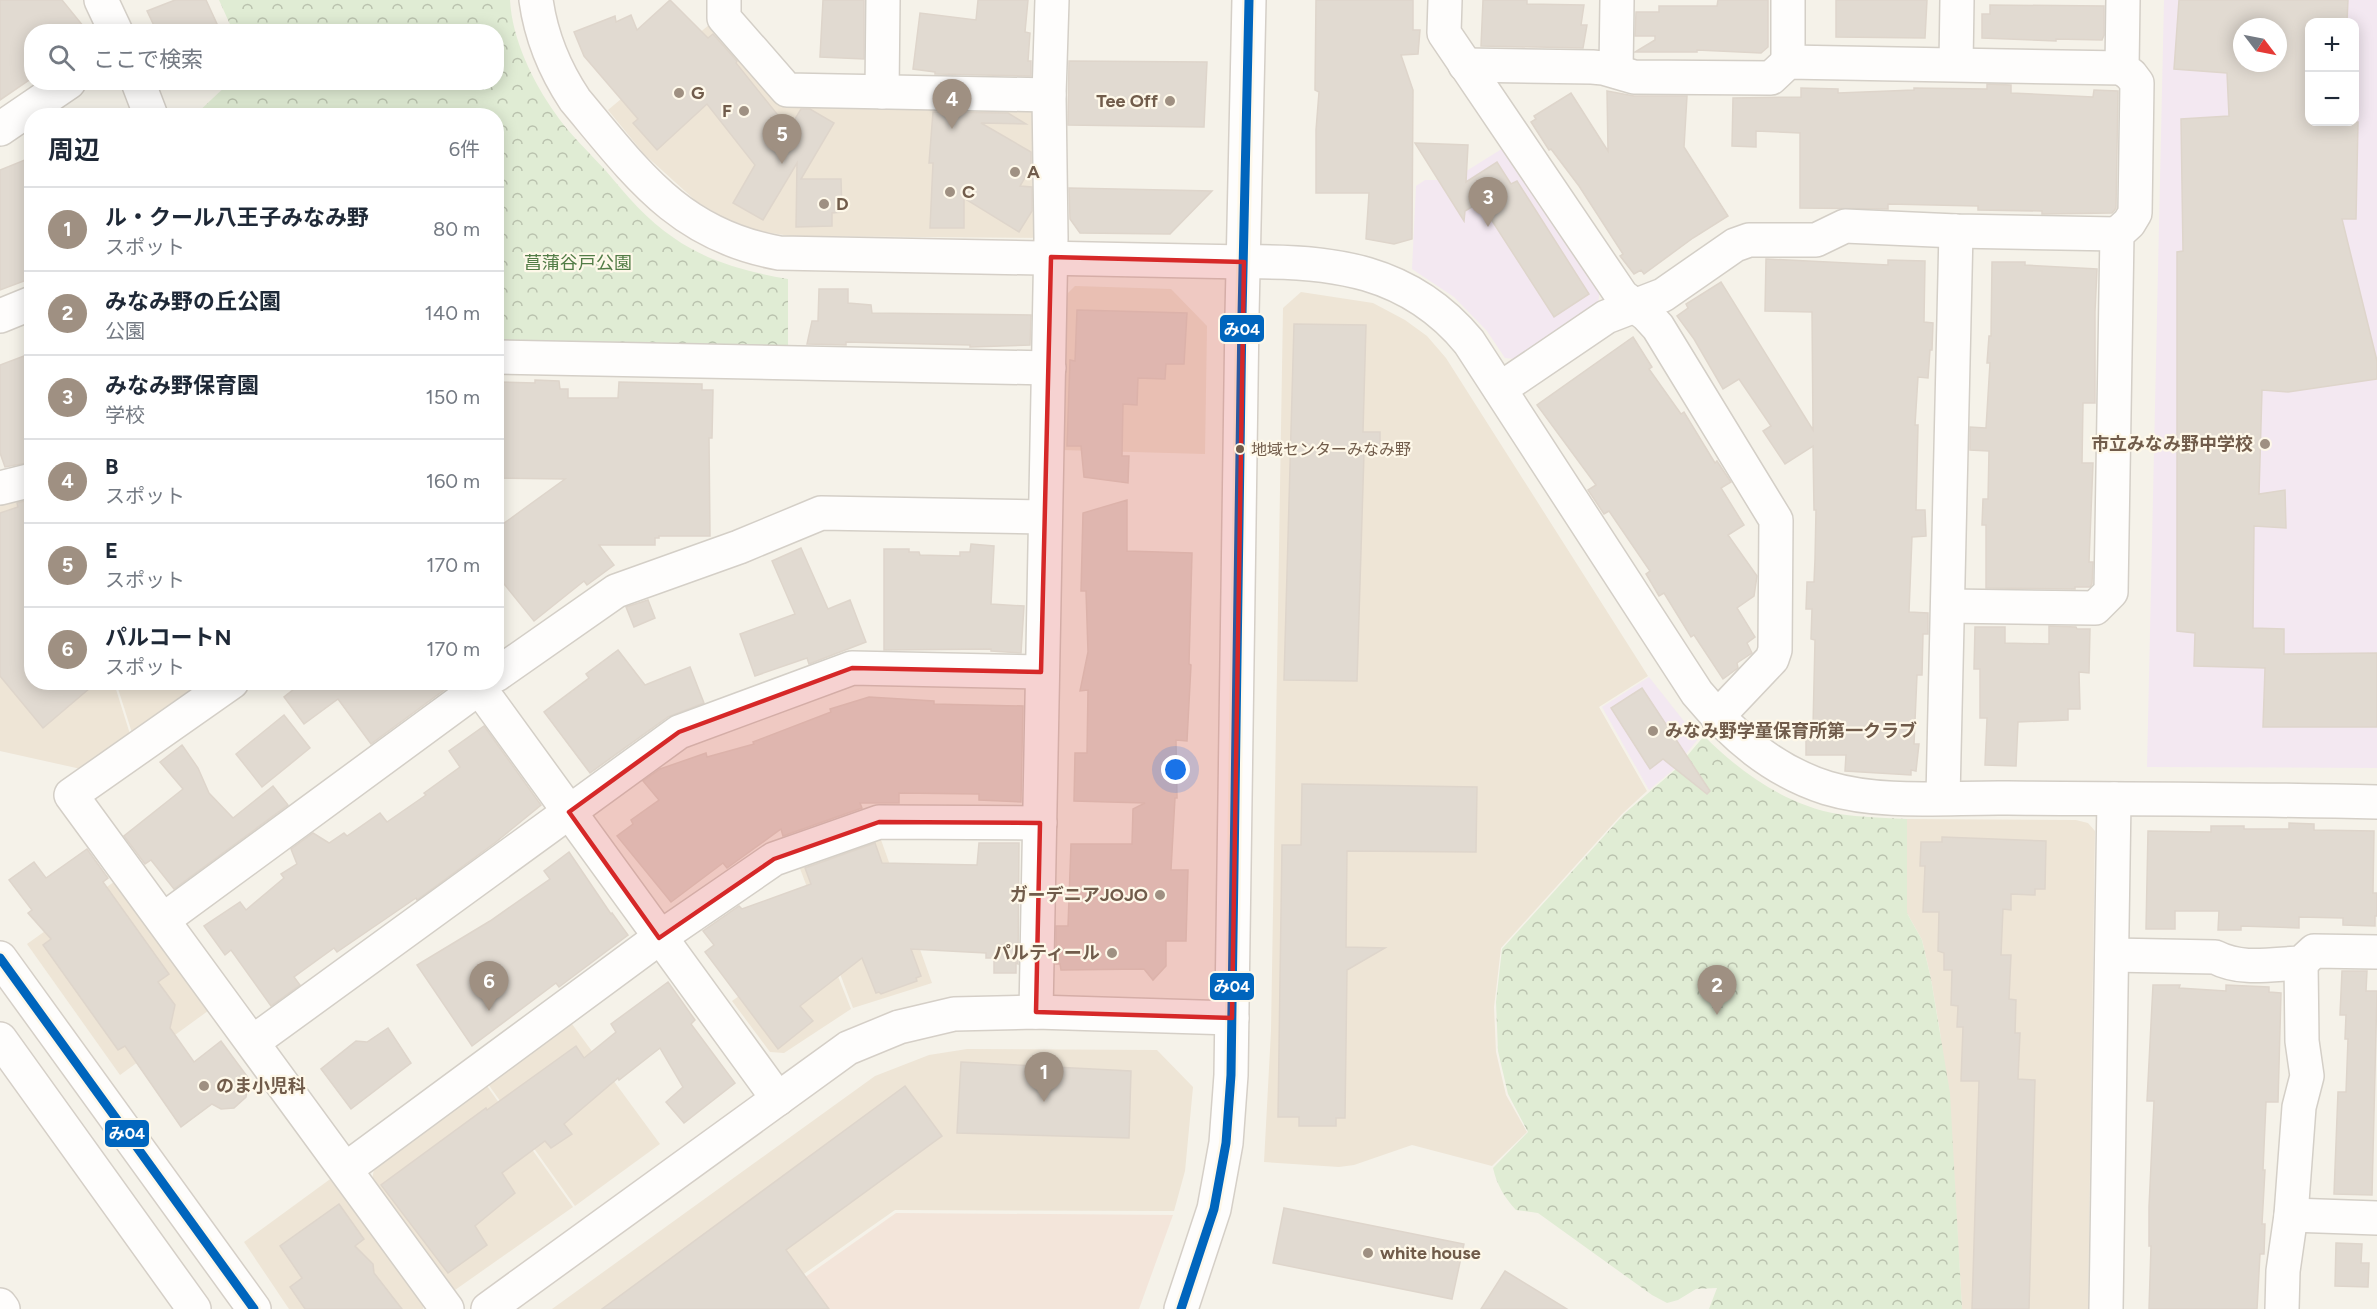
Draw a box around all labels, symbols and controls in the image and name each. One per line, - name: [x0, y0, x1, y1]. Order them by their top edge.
- north arrow: [2233, 18, 2287, 72]
- map controls: [2305, 18, 2359, 126]
- button: +: [2305, 18, 2359, 72]
- search box: [24, 24, 504, 90]
- icon: search: [45, 41, 78, 74]
- text: ここで検索: [93, 46, 203, 73]
- button: −: [2305, 72, 2359, 126]
- pin: 4: [932, 80, 972, 129]
- place label: G: [691, 82, 704, 104]
- marker: G: [672, 86, 686, 100]
- place label: Tee Off: [1096, 90, 1159, 112]
- marker: Tee Off: [1163, 94, 1177, 108]
- place label: F: [722, 100, 732, 122]
- marker: F: [737, 104, 751, 118]
- pin: 5: [762, 114, 802, 164]
- text: 周辺: [48, 134, 100, 166]
- text: 6件: [449, 137, 480, 161]
- place label: A: [1027, 161, 1040, 183]
- marker: A: [1008, 165, 1022, 179]
- pin: 3: [1468, 178, 1508, 227]
- place label: C: [962, 181, 975, 203]
- marker: C: [943, 185, 957, 199]
- place label: D: [836, 193, 849, 215]
- marker: D: [817, 197, 831, 211]
- text: ル・クール八王子みなみ野: [105, 204, 369, 231]
- text: 1: [63, 217, 72, 241]
- text: 80 m: [433, 217, 480, 241]
- text: スポット: [105, 235, 185, 259]
- park label: 菖蒲谷戸公園: [524, 252, 632, 274]
- text: みなみ野の丘公園: [105, 288, 281, 315]
- text: 2: [62, 301, 73, 325]
- text: 140 m: [425, 301, 480, 325]
- line badge: み04: [1219, 314, 1265, 343]
- text: 公園: [105, 319, 145, 343]
- text: み04: [1224, 320, 1260, 339]
- text: みなみ野保育園: [105, 372, 259, 399]
- text: 3: [62, 385, 73, 409]
- text: 150 m: [425, 385, 480, 409]
- text: 学校: [105, 403, 145, 427]
- place label: 市立みなみ野中学校: [2091, 433, 2253, 455]
- marker: 市立みなみ野中学校: [2258, 437, 2272, 451]
- place label: 地域センターみなみ野: [1251, 440, 1411, 459]
- marker: 地域センターみなみ野: [1234, 443, 1246, 455]
- text: B: [105, 453, 118, 480]
- text: 4: [61, 469, 74, 493]
- text: 160 m: [426, 469, 480, 493]
- text: スポット: [105, 484, 185, 508]
- text: E: [105, 537, 118, 564]
- text: 5: [62, 553, 73, 577]
- text: 170 m: [426, 553, 480, 577]
- text: スポット: [105, 568, 185, 592]
- text: パルコートN: [105, 624, 232, 651]
- text: 6: [62, 637, 73, 661]
- text: 170 m: [426, 637, 480, 661]
- text: スポット: [105, 655, 185, 679]
- place label: みなみ野学童保育所第一クラブ: [1665, 720, 1917, 742]
- marker: みなみ野学童保育所第一クラブ: [1646, 724, 1660, 738]
- your location: [1161, 755, 1190, 784]
- place label: ガーデニアJOJO: [1010, 884, 1148, 906]
- marker: ガーデニアJOJO: [1153, 888, 1167, 902]
- place label: パルティール: [993, 942, 1100, 964]
- marker: パルティール: [1105, 946, 1119, 960]
- pin: 6: [470, 962, 508, 1011]
- pin: 2: [1698, 966, 1736, 1015]
- line badge: み04: [1209, 972, 1255, 1001]
- text: み04: [1214, 977, 1250, 996]
- pin: 1: [1024, 1052, 1064, 1102]
- place label: のま小児科: [216, 1075, 306, 1097]
- marker: のま小児科: [197, 1079, 211, 1093]
- line badge: み04: [104, 1119, 150, 1148]
- text: み04: [109, 1124, 145, 1143]
- place label: white house: [1380, 1242, 1481, 1264]
- marker: white house: [1361, 1246, 1375, 1260]

